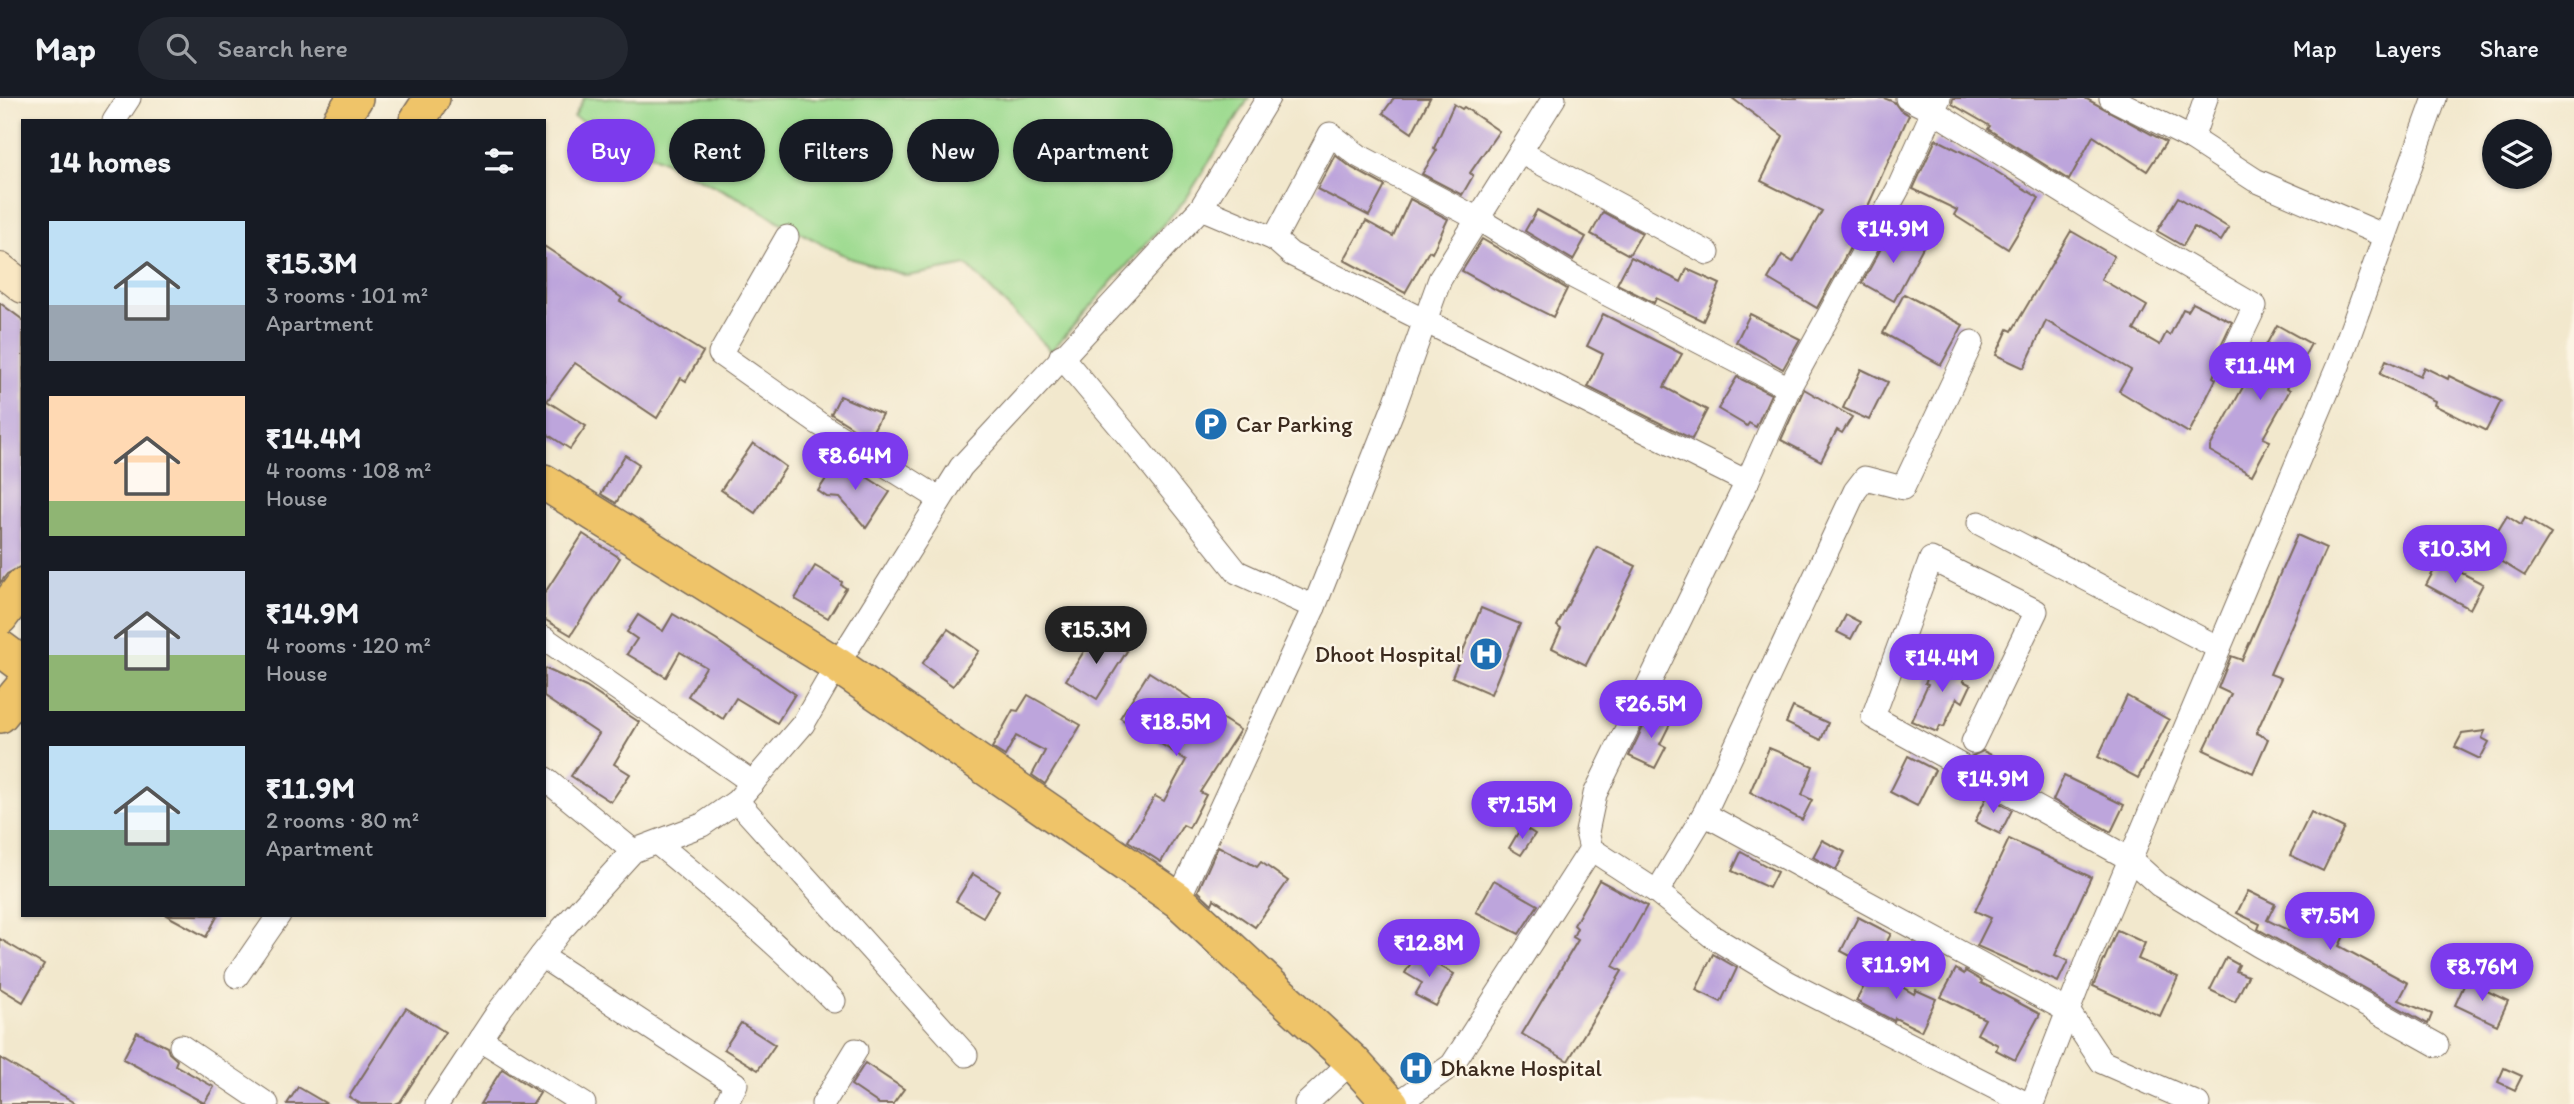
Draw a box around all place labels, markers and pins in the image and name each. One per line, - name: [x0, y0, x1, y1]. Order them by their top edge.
- pin: ₹14.9M: [1836, 206, 1950, 265]
- pin: ₹11.4M: [2203, 342, 2317, 402]
- parking icon: Car Parking: [1192, 405, 1230, 443]
- place label: Car Parking: [1236, 410, 1353, 438]
- pin: ₹8.64M: [798, 432, 912, 492]
- pin: ₹10.3M: [2398, 526, 2512, 585]
- pin: ₹15.3M: [1039, 606, 1153, 666]
- pin: ₹14.4M: [1885, 634, 1999, 694]
- hospital icon: Dhoot Hospital: [1467, 635, 1505, 673]
- place label: Dhoot Hospital: [1315, 640, 1462, 668]
- pin: ₹26.5M: [1594, 680, 1708, 740]
- pin: ₹18.5M: [1119, 698, 1233, 758]
- pin: ₹14.9M: [1936, 756, 2050, 815]
- pin: ₹7.15M: [1465, 782, 1579, 841]
- pin: ₹7.5M: [2281, 892, 2379, 952]
- pin: ₹12.8M: [1372, 920, 1486, 979]
- pin: ₹11.9M: [1839, 942, 1953, 1001]
- pin: ₹8.76M: [2425, 944, 2539, 1003]
- hospital icon: Dhakne Hospital: [1397, 1049, 1435, 1087]
- place label: Dhakne Hospital: [1440, 1054, 1602, 1082]

